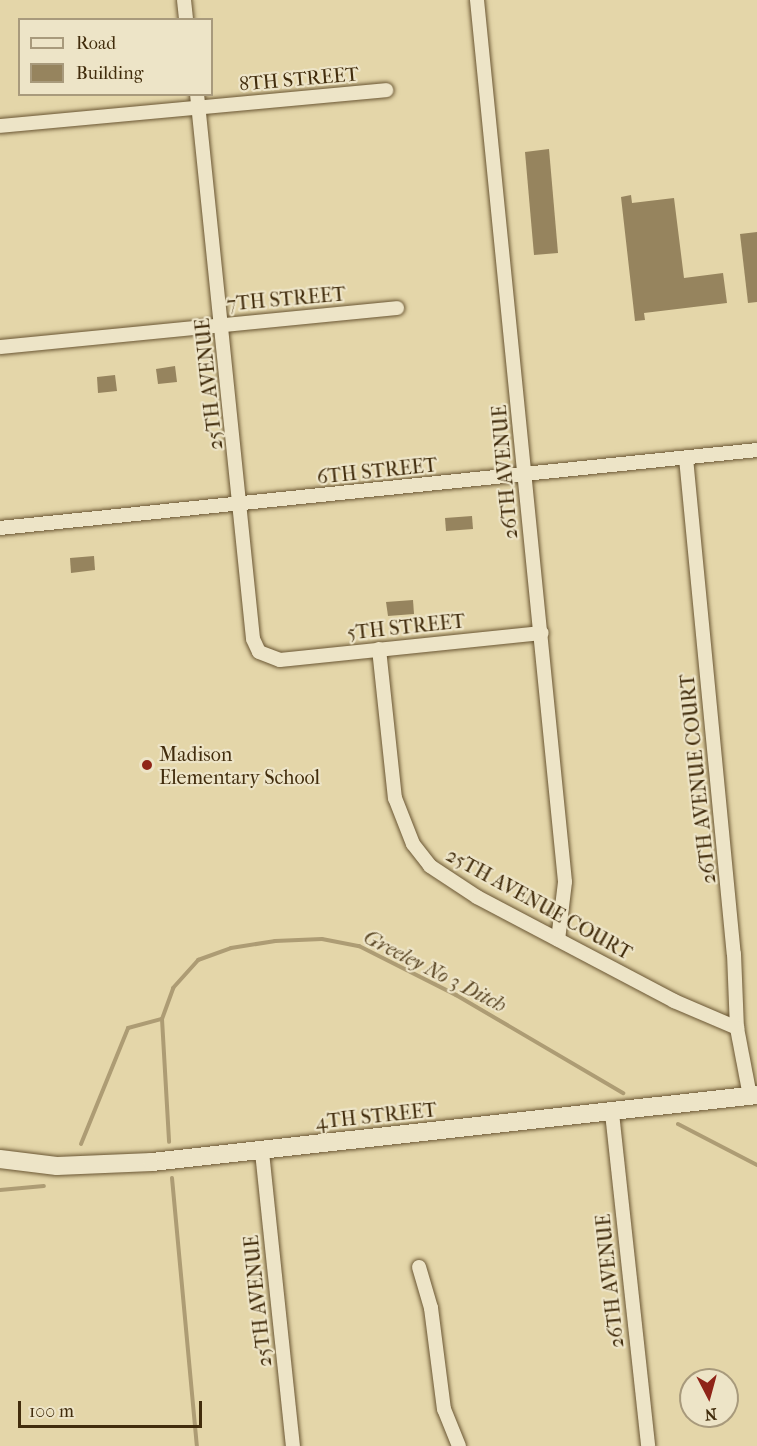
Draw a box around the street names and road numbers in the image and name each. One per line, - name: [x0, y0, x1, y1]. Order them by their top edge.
- street label: 8TH STREET: [238, 62, 360, 96]
- street label: 7TH STREET: [225, 282, 347, 316]
- street label: 25TH AVENUE: [190, 317, 228, 451]
- street label: 26TH AVENUE: [487, 404, 523, 540]
- street label: 6TH STREET: [316, 453, 438, 489]
- street label: 5TH STREET: [346, 609, 466, 645]
- street label: 26TH AVENUE COURT: [675, 673, 721, 885]
- street label: 25TH AVENUE COURT: [442, 843, 636, 965]
- street label: 4TH STREET: [314, 1098, 438, 1134]
- street label: 26TH AVENUE: [591, 1213, 629, 1349]
- street label: 25TH AVENUE: [239, 1234, 277, 1368]

